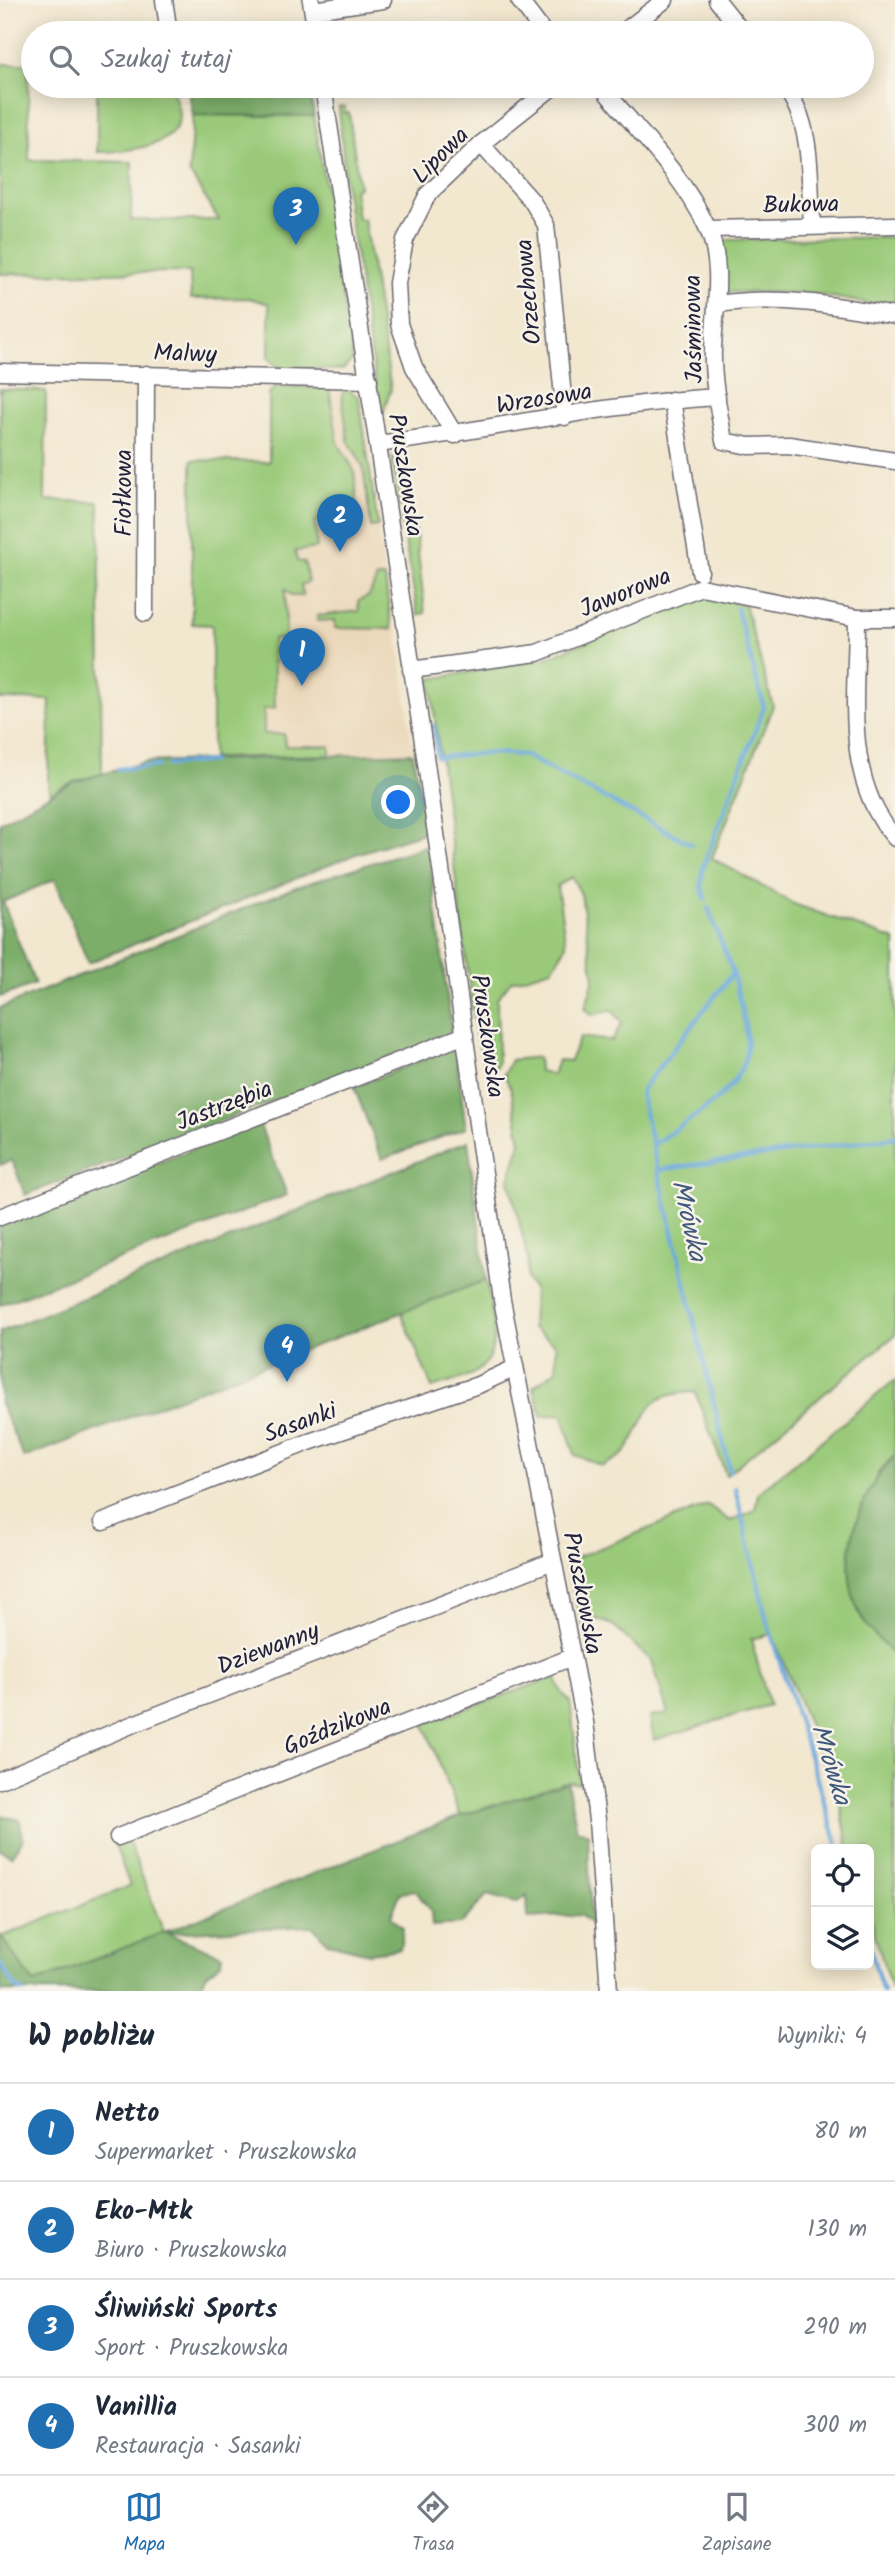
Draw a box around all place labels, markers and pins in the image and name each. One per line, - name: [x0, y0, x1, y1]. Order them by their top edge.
- pin: 3: [273, 187, 319, 245]
- pin: 2: [317, 494, 363, 552]
- pin: 1: [279, 628, 325, 686]
- pin: 4: [264, 1324, 310, 1382]

